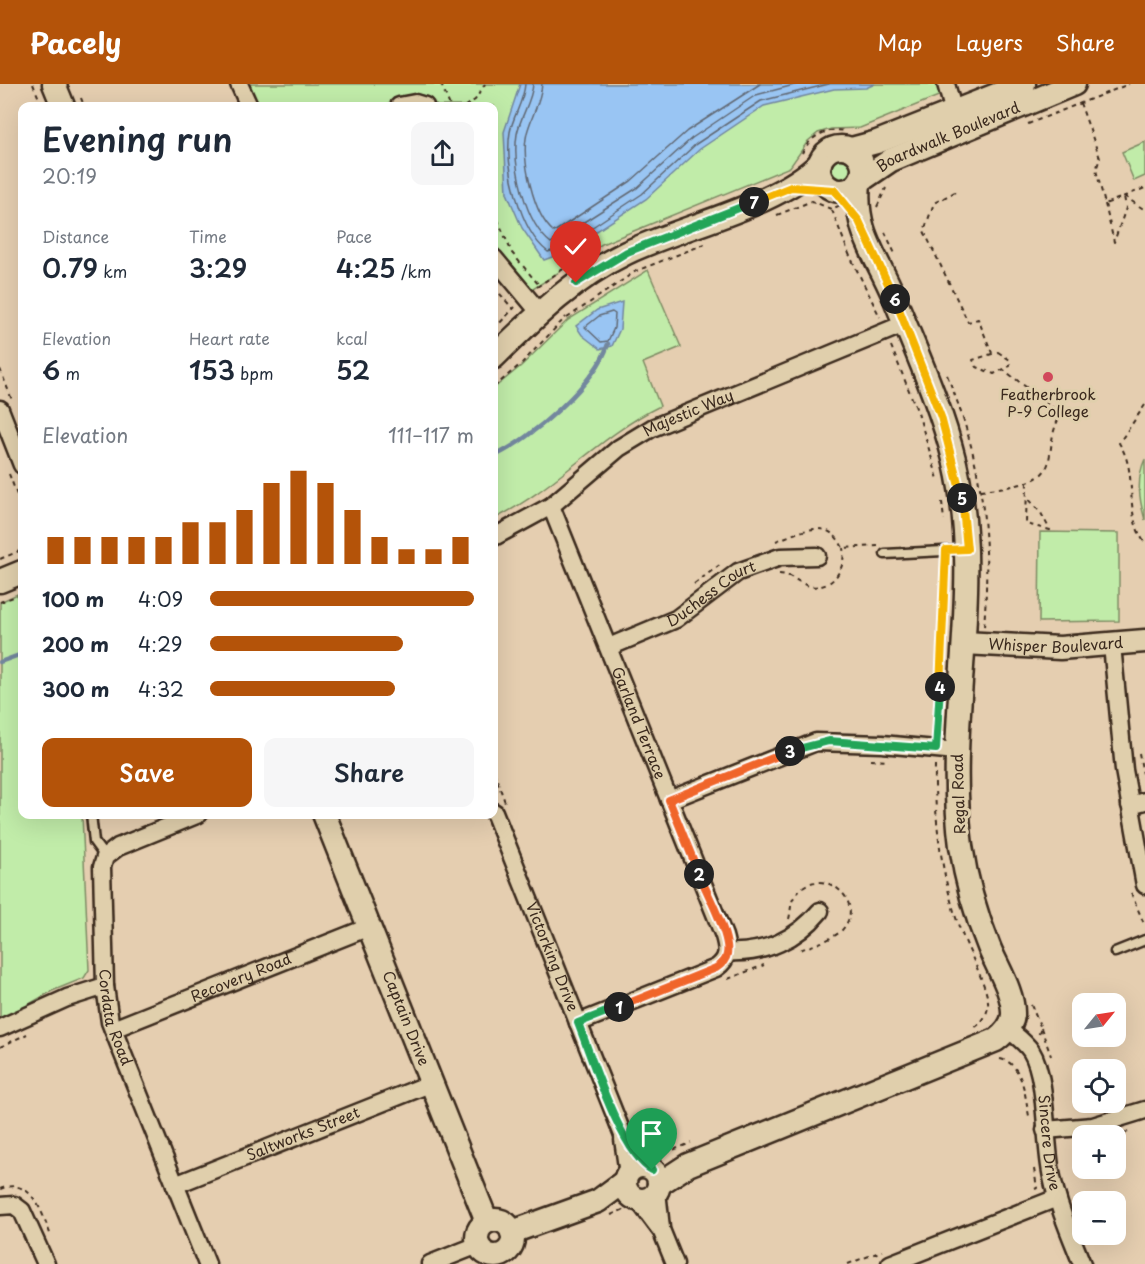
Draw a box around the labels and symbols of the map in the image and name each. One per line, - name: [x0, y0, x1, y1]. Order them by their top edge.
- street label: Boardwalk Boulevard: [871, 95, 1023, 177]
- pin: 7: [739, 187, 769, 217]
- pin: [550, 221, 601, 283]
- pin: 6: [880, 284, 910, 314]
- marker: Featherbrook P-9 College: [1041, 370, 1055, 384]
- place label: Featherbrook P-9 College: [1000, 382, 1096, 422]
- street label: Majestic Way: [638, 383, 737, 441]
- pin: 5: [947, 483, 977, 513]
- street label: Duchess Court: [662, 554, 759, 632]
- street label: Whisper Boulevard: [988, 630, 1124, 658]
- street label: Garland Terrace: [607, 663, 673, 782]
- pin: 4: [925, 672, 955, 702]
- pin: 3: [775, 736, 805, 766]
- street label: Regal Road: [945, 753, 970, 835]
- pin: 2: [684, 859, 714, 889]
- street label: Victorking Drive: [521, 898, 585, 1015]
- street label: Recovery Road: [187, 946, 295, 1007]
- street label: Captain Drive: [378, 967, 436, 1069]
- street label: Cordata Road: [95, 969, 139, 1069]
- pin: 1: [604, 992, 634, 1022]
- north arrow: [1072, 993, 1126, 1047]
- street label: Sincere Drive: [1033, 1094, 1068, 1193]
- street label: Saltworks Street: [243, 1100, 363, 1166]
- pin: [626, 1108, 677, 1170]

